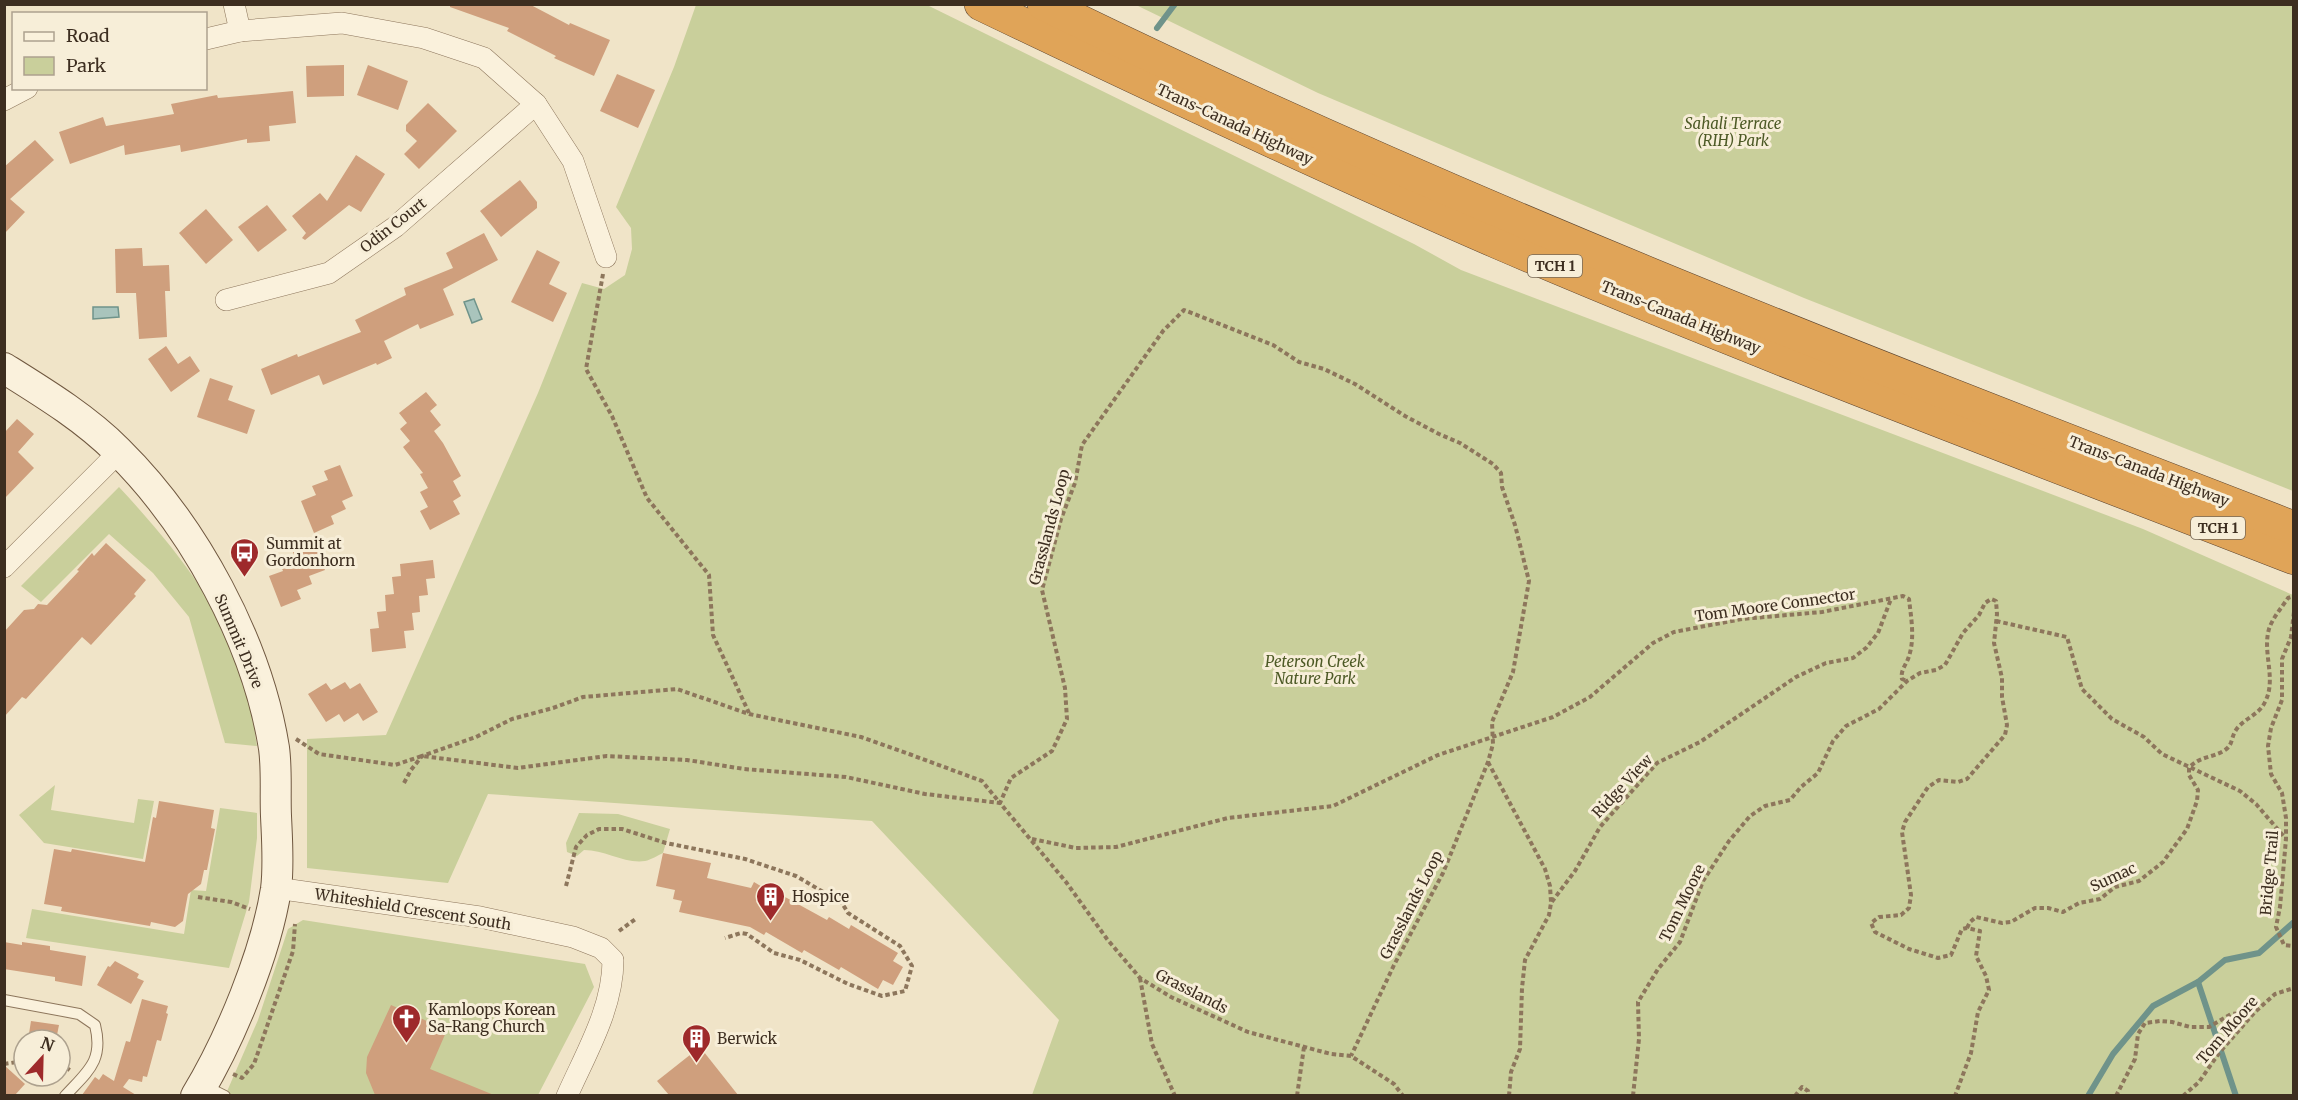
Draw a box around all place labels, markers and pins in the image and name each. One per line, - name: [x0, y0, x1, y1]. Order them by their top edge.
- place label: Summit at Gordonhorn: [266, 534, 355, 570]
- bus stop icon: Summit at Gordonhorn: [229, 536, 261, 578]
- building icon: Hospice: [755, 880, 787, 922]
- place label: Hospice: [792, 887, 849, 906]
- place label: Kamloops Korean Sa-Rang Church: [428, 1000, 556, 1036]
- church icon: Kamloops Korean Sa-Rang Church: [391, 1002, 423, 1044]
- building icon: Berwick: [680, 1022, 712, 1064]
- place label: Berwick: [717, 1029, 777, 1048]

